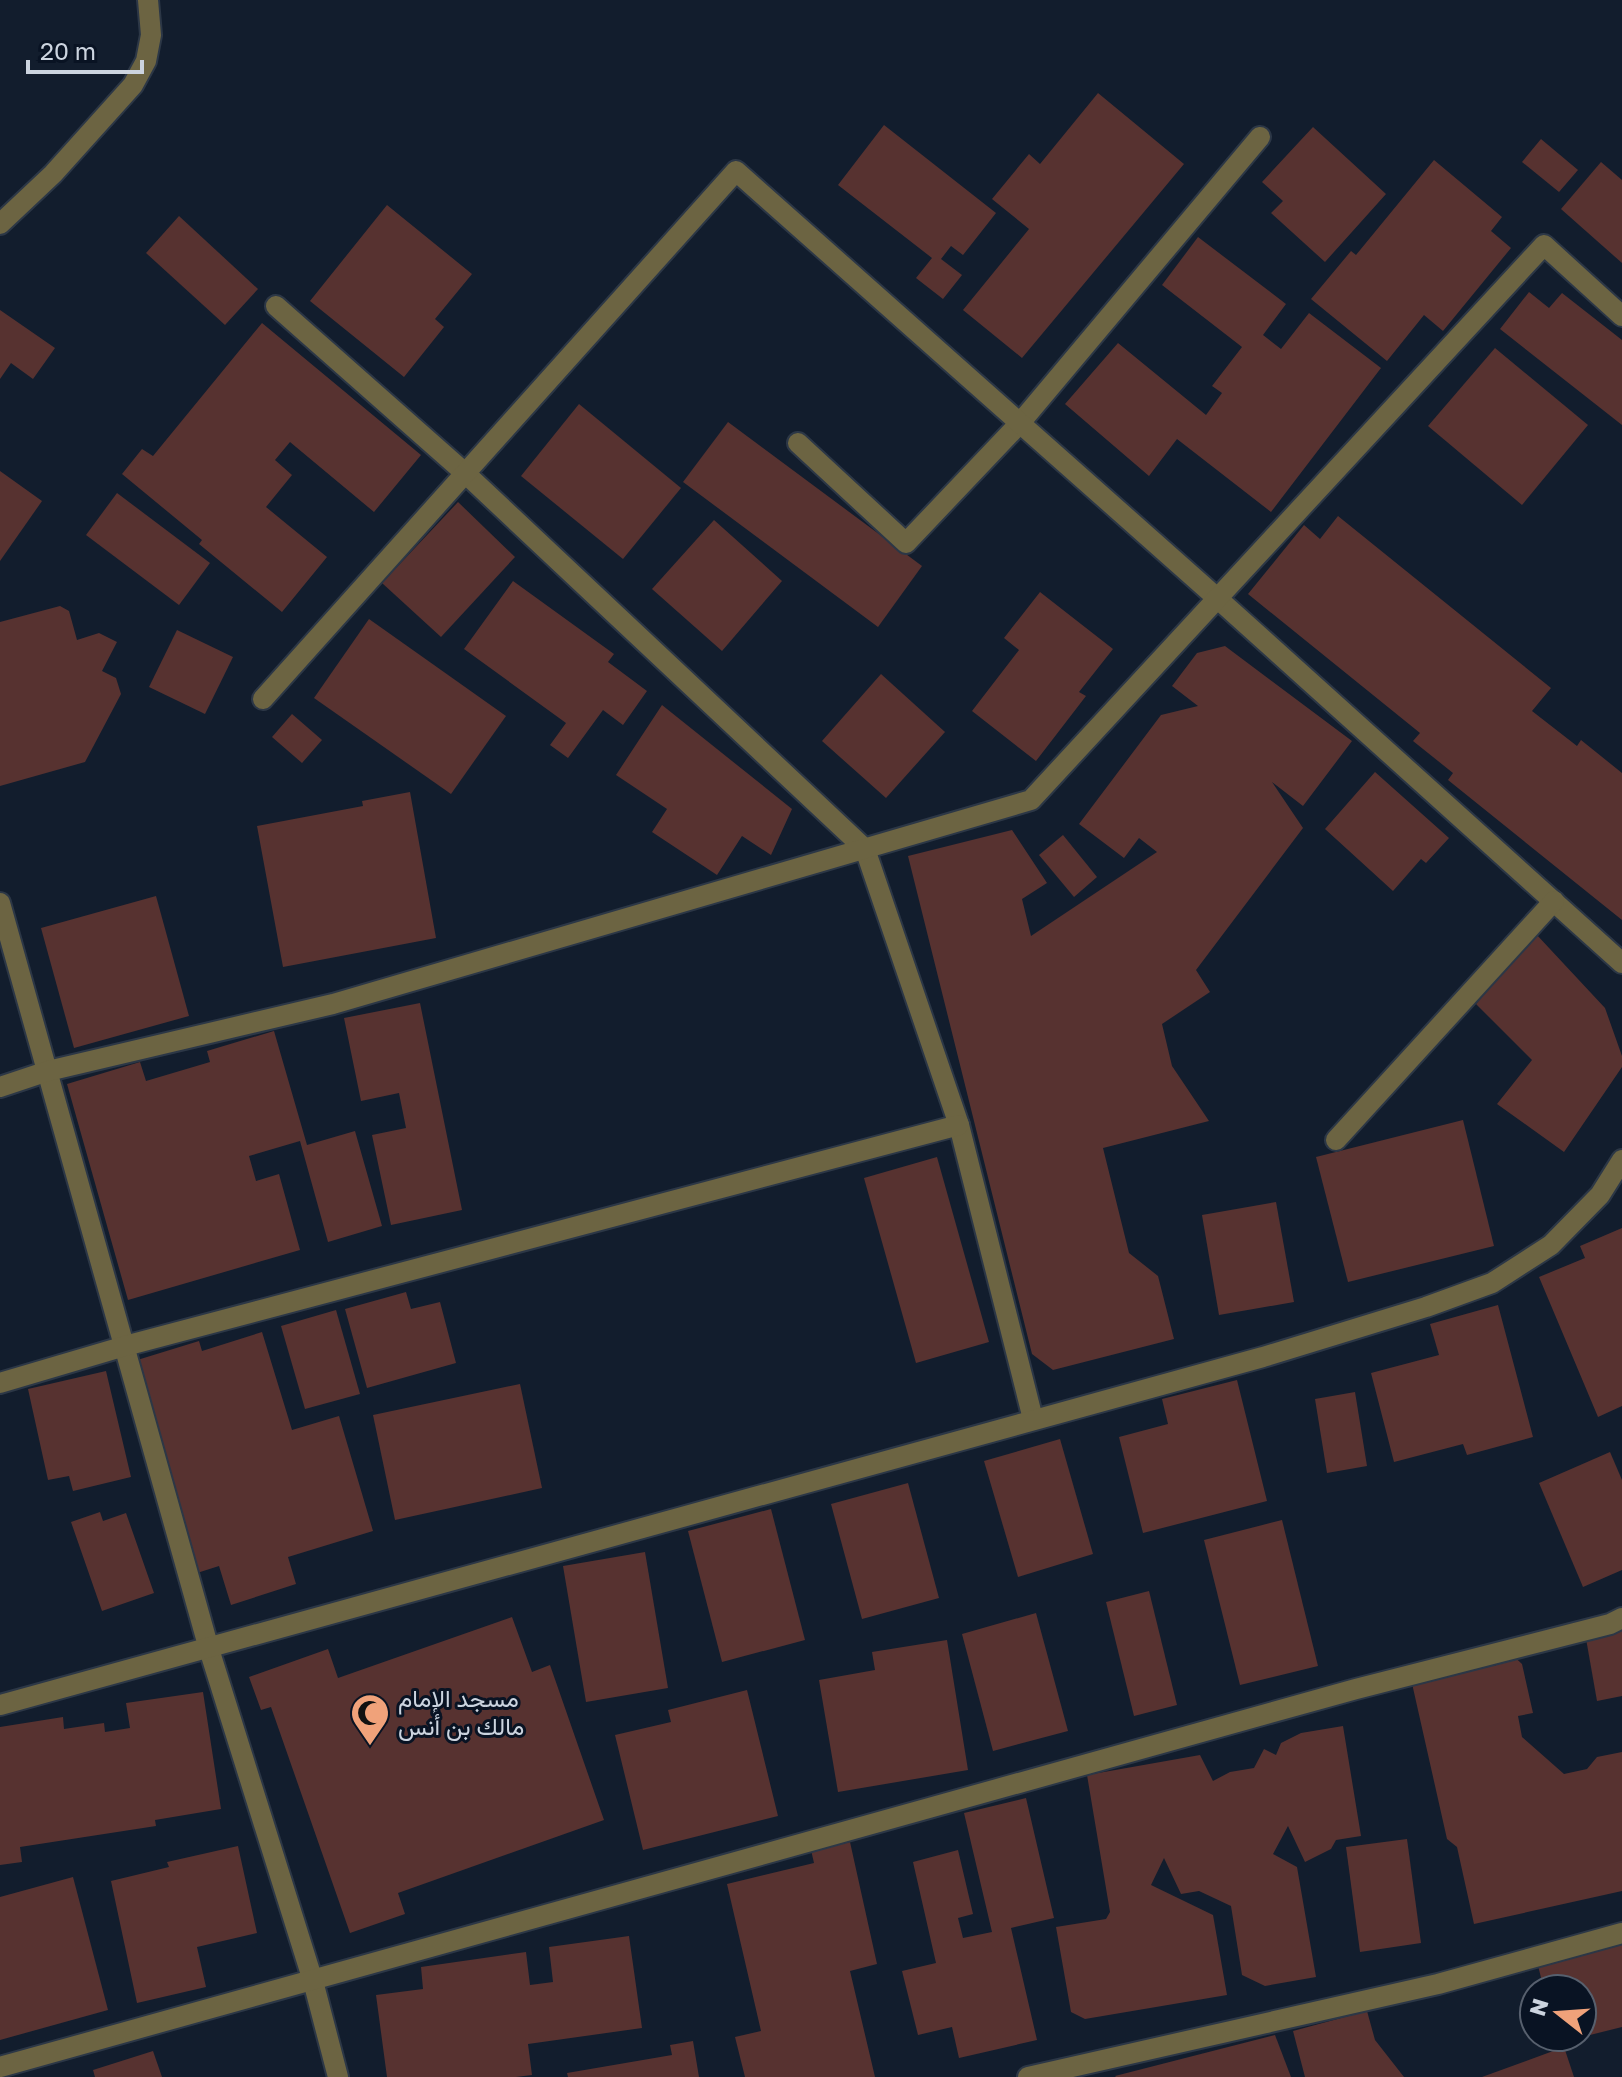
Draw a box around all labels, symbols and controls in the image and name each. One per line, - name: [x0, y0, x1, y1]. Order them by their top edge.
- scale bar: [28, 24, 142, 74]
- text: 20 m: [40, 36, 96, 65]
- place label: مسجد الإمام مالك بن أنس: [398, 1683, 524, 1741]
- mosque icon: مسجد الإمام مالك بن أنس: [349, 1692, 391, 1747]
- north arrow: [1518, 1973, 1598, 2053]
- text: N: [1523, 1995, 1554, 2019]

